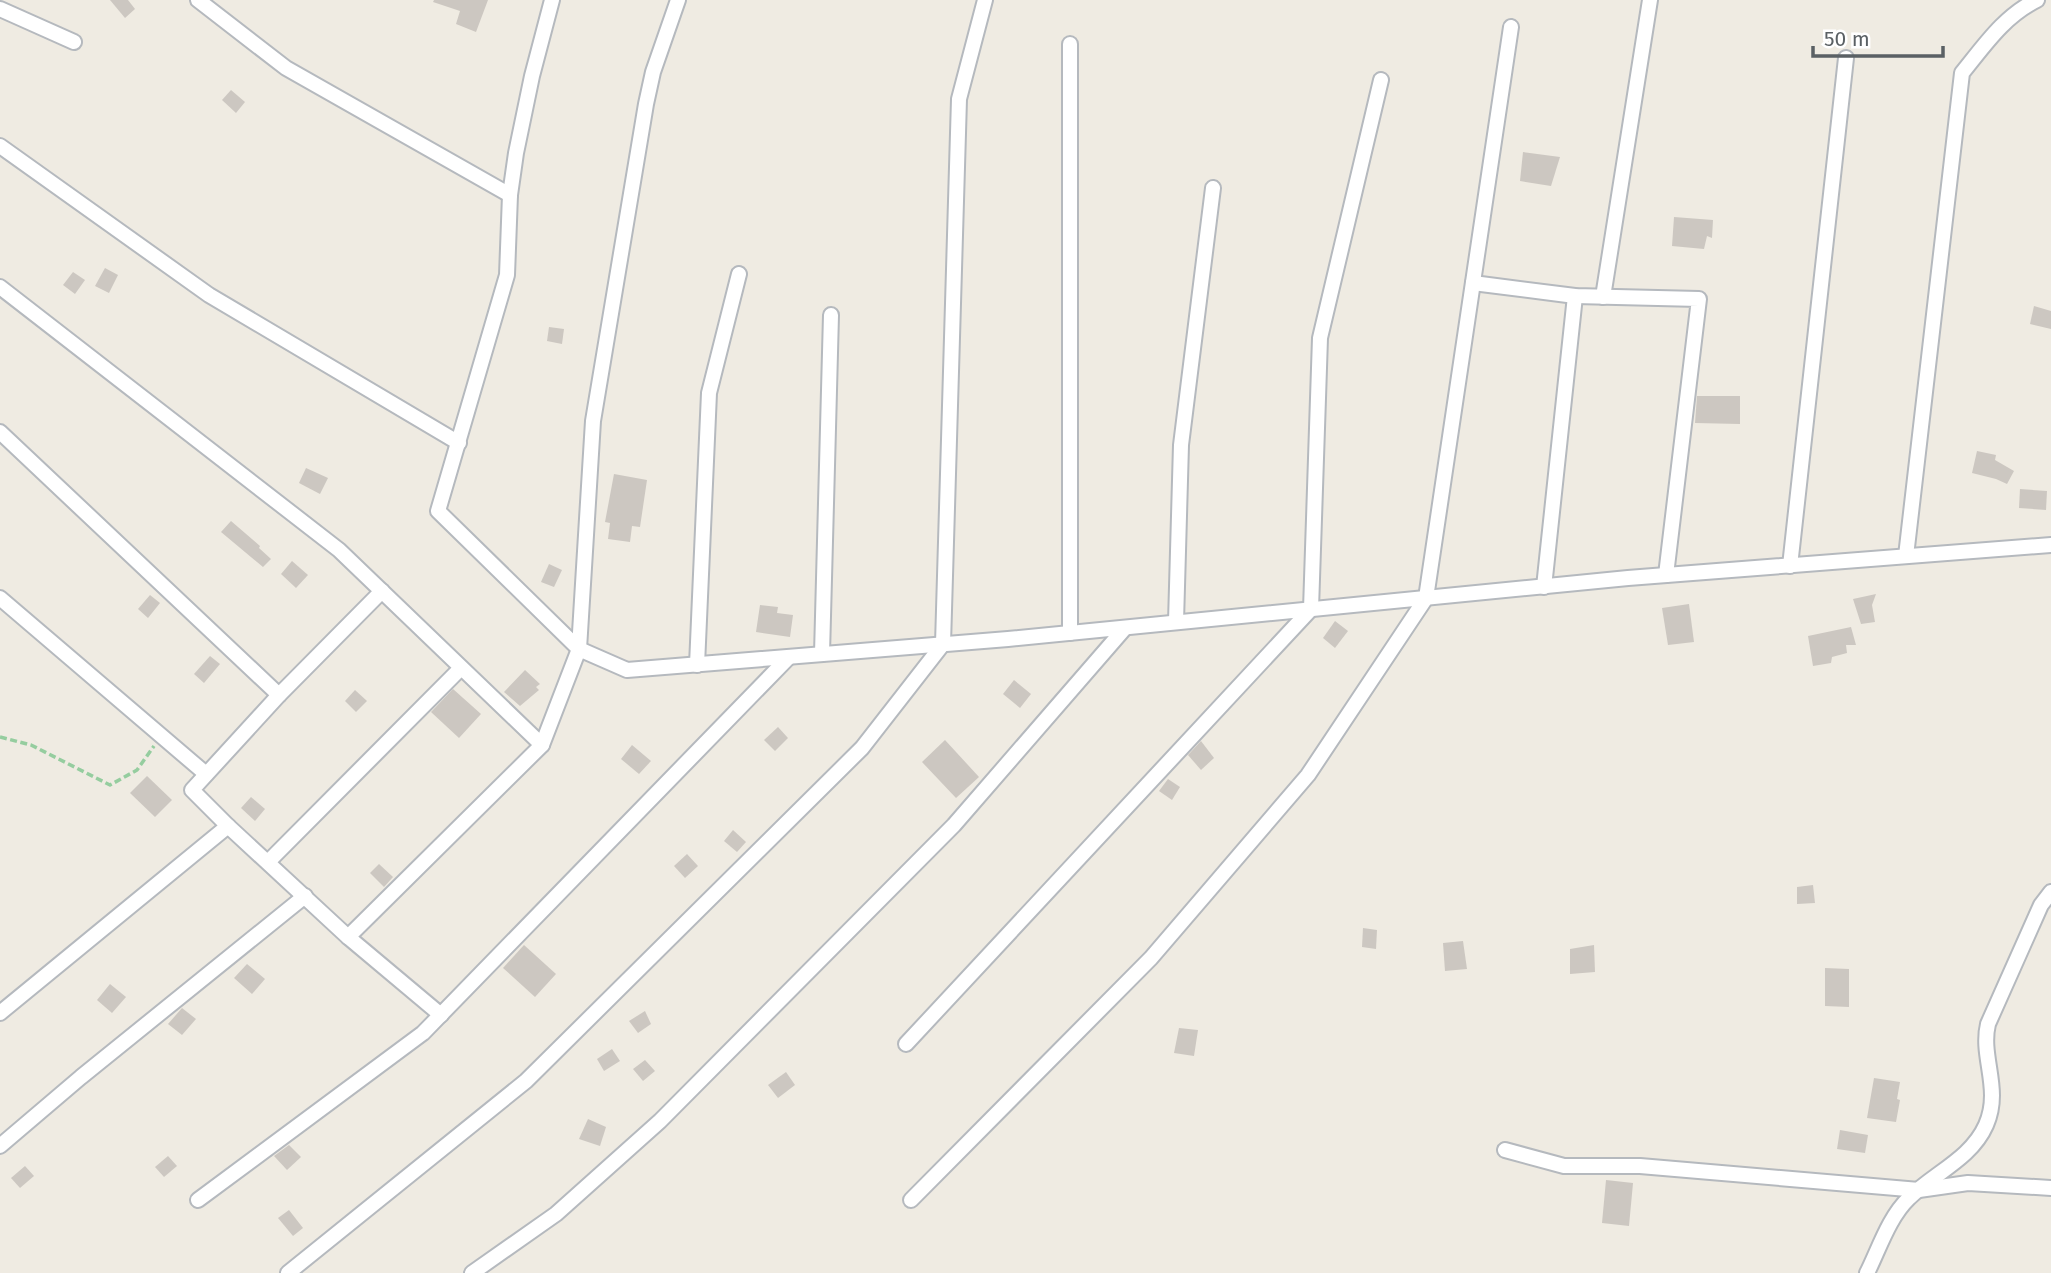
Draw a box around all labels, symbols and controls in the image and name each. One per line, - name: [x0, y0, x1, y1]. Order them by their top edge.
- scale bar: [1813, 14, 1942, 58]
- text: 50 m: [1824, 26, 1870, 52]

